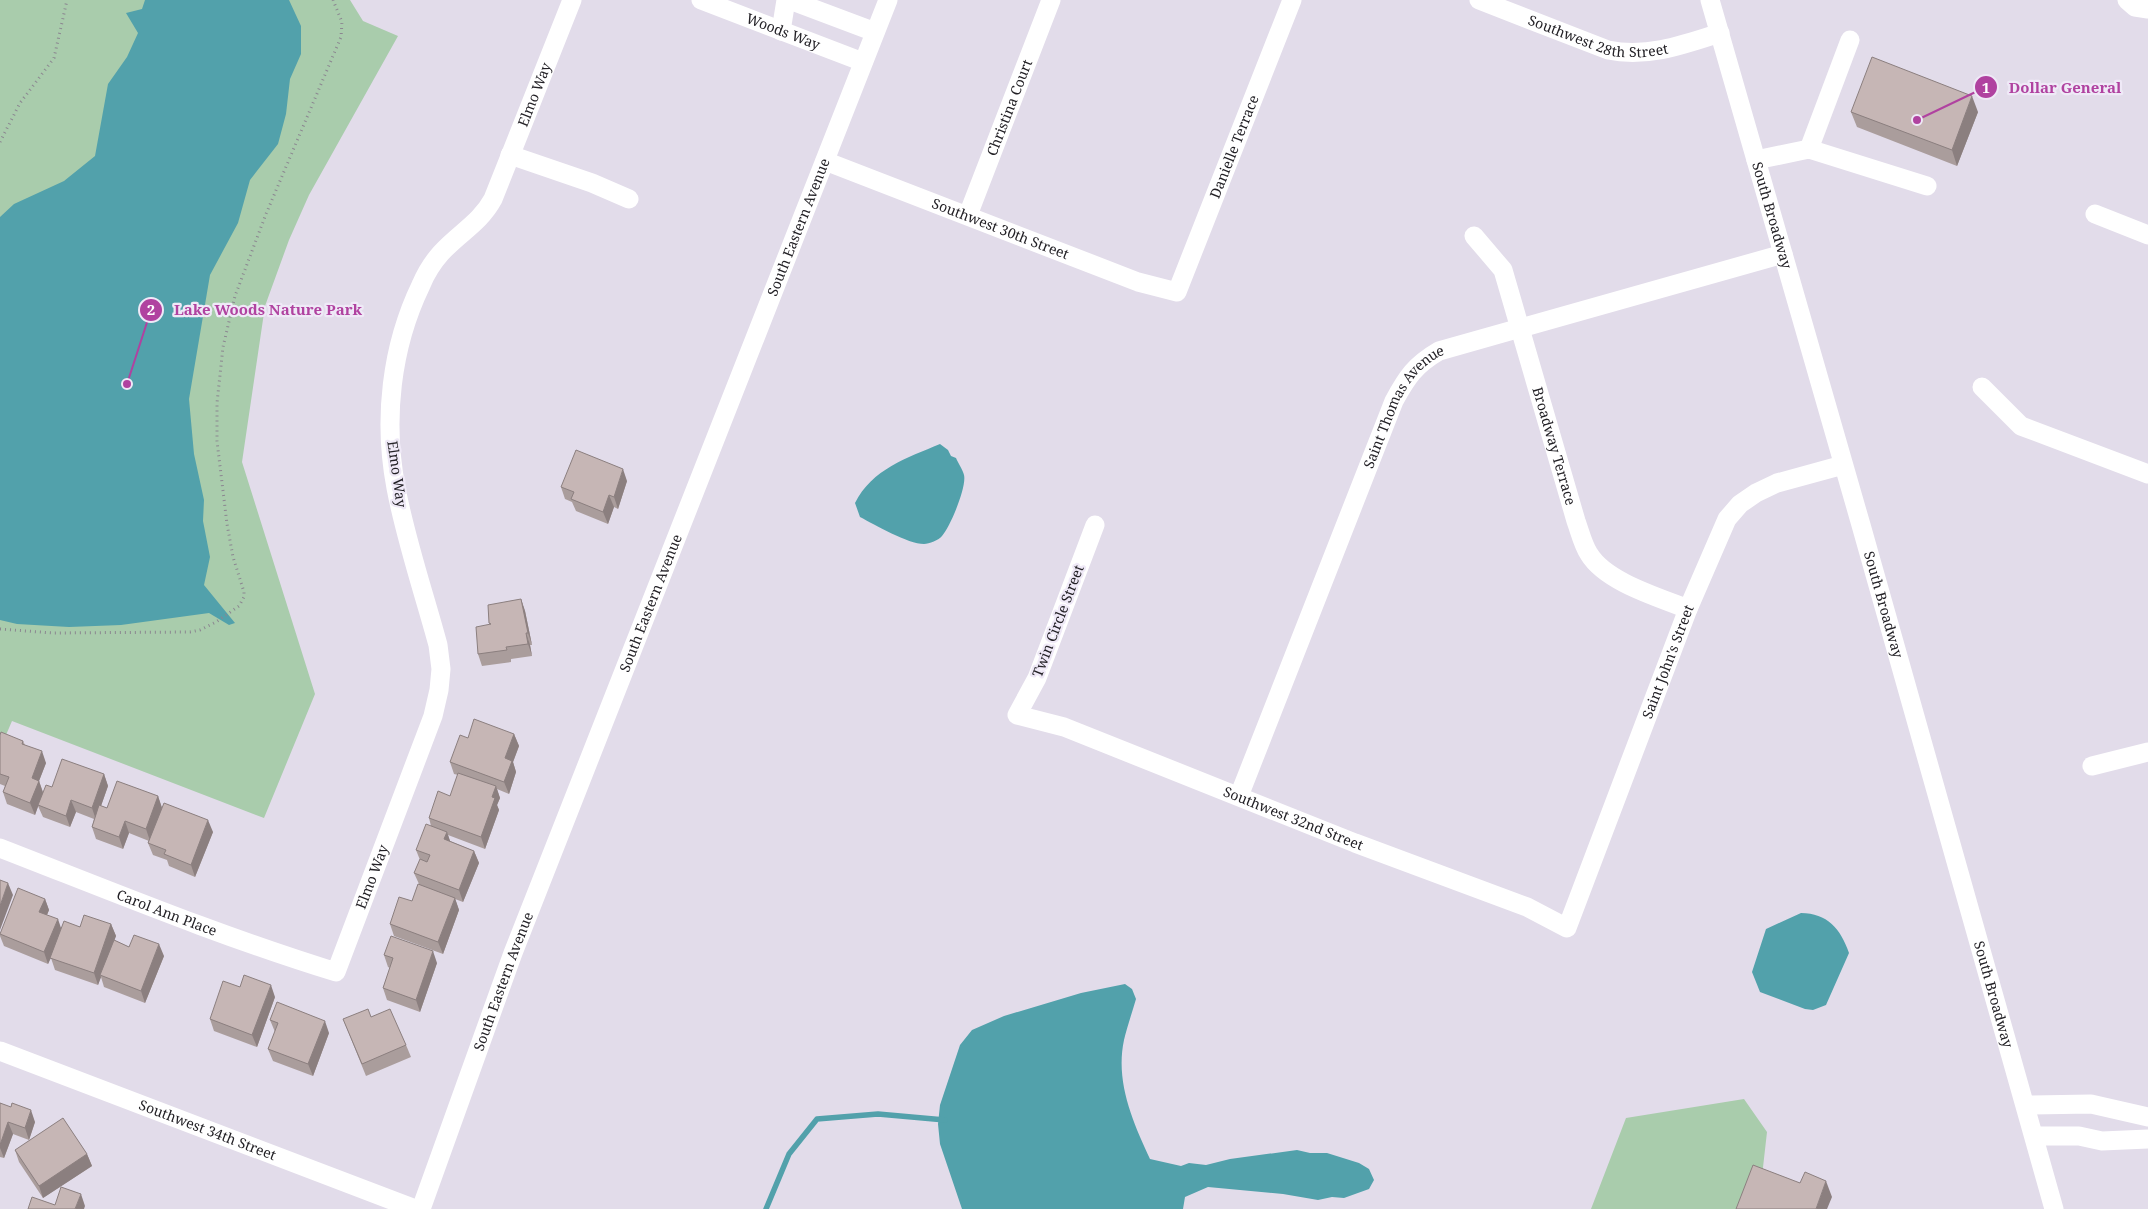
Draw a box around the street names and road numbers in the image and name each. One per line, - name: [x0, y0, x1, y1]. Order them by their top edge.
- street label: Woods Way: [744, 8, 823, 54]
- street label: Southwest 28th Street: [1526, 10, 1670, 61]
- street label: Christina Court: [982, 56, 1036, 159]
- street label: Elmo Way: [513, 60, 555, 129]
- street label: Danielle Terrace: [1205, 92, 1263, 201]
- street label: South Eastern Avenue: [762, 155, 834, 299]
- street label: South Broadway: [1748, 160, 1797, 271]
- street label: Southwest 30th Street: [929, 193, 1072, 263]
- street label: Saint Thomas Avenue: [1359, 340, 1446, 471]
- street label: Broadway Terrace: [1528, 385, 1581, 507]
- street label: Elmo Way: [383, 439, 412, 509]
- street label: South Eastern Avenue: [614, 531, 686, 675]
- street label: South Broadway: [1860, 549, 1908, 660]
- street label: Twin Circle Street: [1027, 562, 1088, 680]
- street label: Saint John's Street: [1637, 601, 1698, 721]
- street label: Southwest 32nd Street: [1221, 782, 1366, 854]
- street label: Elmo Way: [351, 842, 392, 911]
- street label: Carol Ann Place: [114, 885, 220, 940]
- street label: South Eastern Avenue: [469, 909, 537, 1053]
- street label: South Broadway: [1970, 939, 2018, 1050]
- street label: Southwest 34th Street: [136, 1095, 279, 1164]

